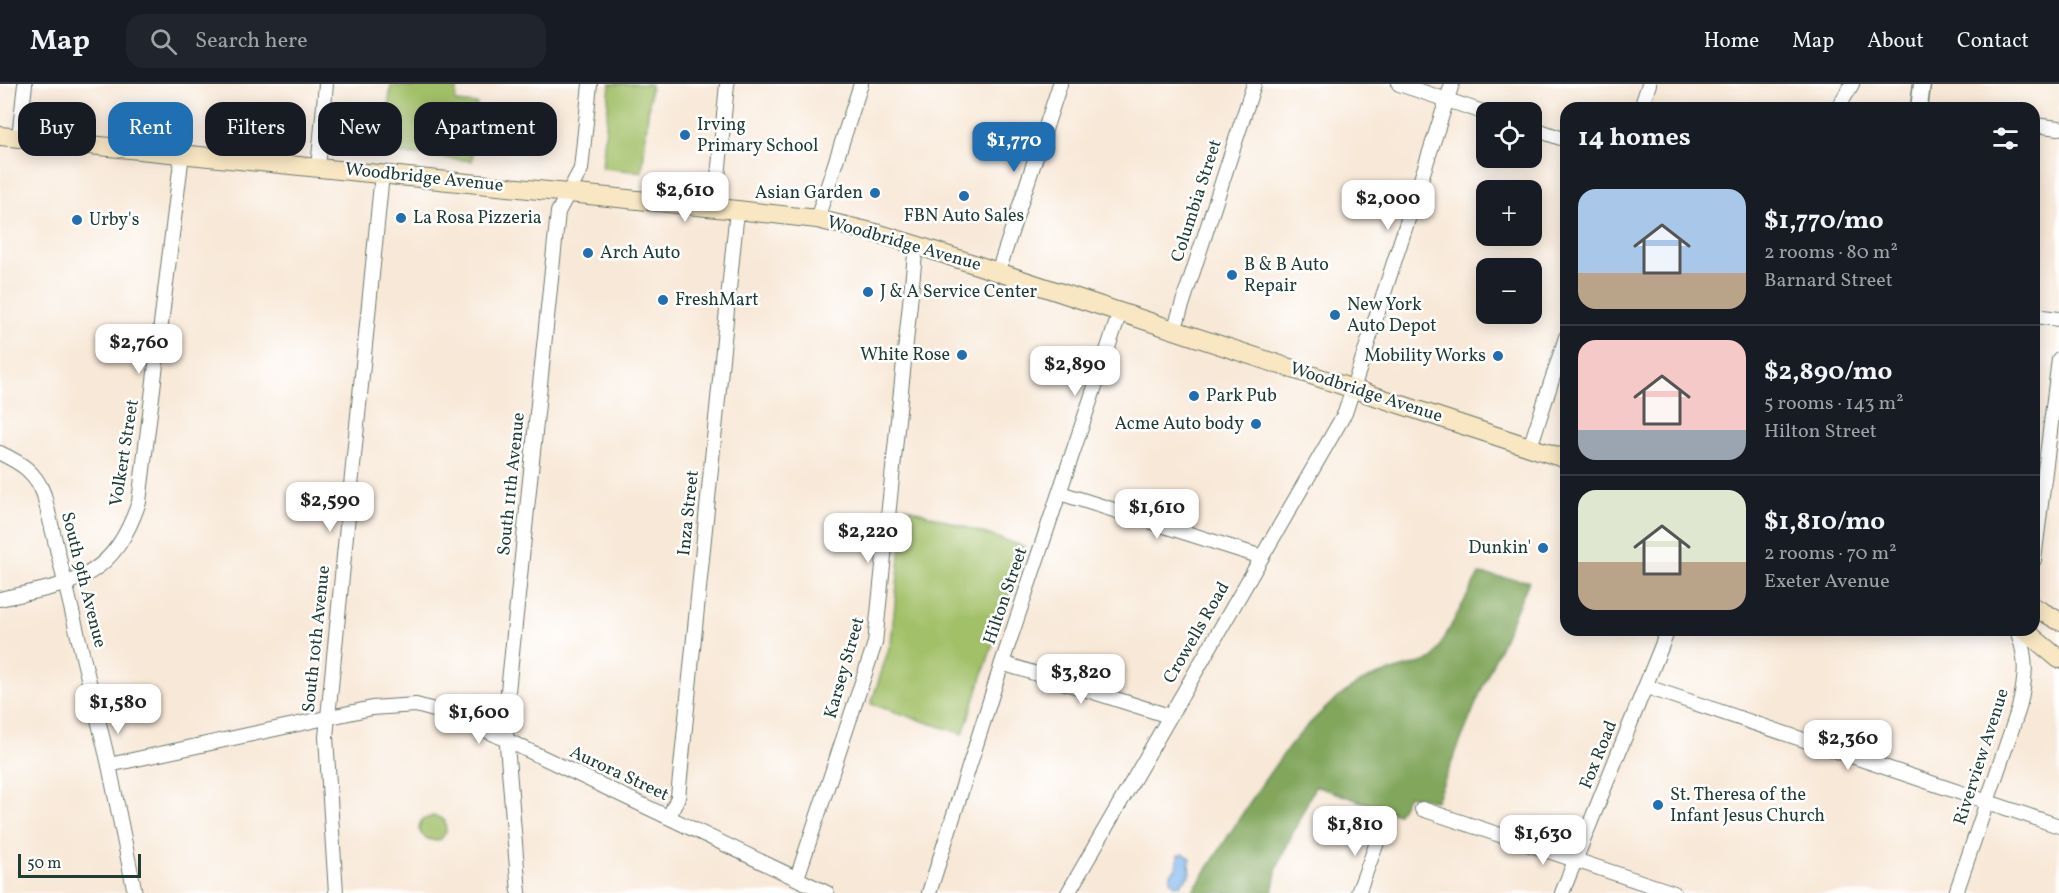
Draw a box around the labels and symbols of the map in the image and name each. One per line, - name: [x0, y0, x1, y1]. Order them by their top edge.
- place label: Irving Primary School: [697, 113, 818, 159]
- pin: $1,770: [965, 122, 1063, 173]
- marker: Irving Primary School: [678, 128, 692, 142]
- street label: Columbia Street: [1165, 136, 1229, 266]
- street label: Woodbridge Avenue: [344, 157, 504, 199]
- pin: $2,610: [636, 172, 734, 223]
- pin: $2,000: [1339, 180, 1437, 231]
- place label: Asian Garden: [755, 181, 863, 206]
- marker: Asian Garden: [868, 186, 882, 200]
- marker: FBN Auto Sales: [957, 189, 971, 203]
- place label: FBN Auto Sales: [904, 204, 1024, 229]
- place label: La Rosa Pizzeria: [413, 206, 542, 231]
- place label: Urby's: [89, 208, 139, 233]
- street label: Woodbridge Avenue: [824, 210, 984, 278]
- marker: La Rosa Pizzeria: [394, 211, 408, 225]
- marker: Urby's: [70, 213, 84, 227]
- place label: Arch Auto: [600, 241, 680, 266]
- marker: Arch Auto: [581, 246, 595, 260]
- place label: B & B Auto Repair: [1244, 253, 1329, 299]
- marker: B & B Auto Repair: [1225, 268, 1239, 282]
- place label: J & A Service Center: [880, 280, 1038, 305]
- marker: J & A Service Center: [861, 285, 875, 299]
- place label: FreshMart: [675, 288, 759, 313]
- marker: FreshMart: [656, 293, 670, 307]
- place label: New York Auto Depot: [1347, 293, 1437, 339]
- marker: New York Auto Depot: [1328, 308, 1342, 322]
- pin: $2,760: [90, 324, 188, 375]
- place label: White Rose: [860, 343, 950, 368]
- place label: Mobility Works: [1364, 344, 1486, 369]
- pin: $2,890: [1026, 346, 1124, 397]
- marker: White Rose: [955, 348, 969, 362]
- marker: Mobility Works: [1491, 349, 1505, 363]
- street label: Woodbridge Avenue: [1286, 357, 1446, 429]
- place label: Park Pub: [1206, 384, 1277, 409]
- marker: Park Pub: [1187, 389, 1201, 403]
- street label: Volkert Street: [104, 398, 146, 508]
- street label: South 11th Avenue: [492, 411, 532, 557]
- place label: Acme Auto body: [1114, 412, 1244, 437]
- marker: Acme Auto body: [1249, 417, 1263, 431]
- street label: Inza Street: [672, 469, 706, 557]
- pin: $2,590: [281, 482, 379, 533]
- pin: $1,610: [1108, 489, 1206, 540]
- street label: South 9th Avenue: [54, 509, 112, 651]
- pin: $2,220: [819, 513, 917, 564]
- place label: Dunkin': [1468, 536, 1531, 561]
- marker: Dunkin': [1536, 541, 1550, 555]
- street label: Hilton Street: [978, 544, 1034, 648]
- street label: South 10th Avenue: [297, 564, 337, 714]
- street label: Crowells Road: [1158, 578, 1236, 688]
- street label: Karsey Street: [819, 614, 871, 722]
- pin: $3,820: [1032, 654, 1130, 705]
- pin: $1,580: [69, 684, 167, 735]
- street label: Riverview Avenue: [1948, 685, 2016, 829]
- pin: $1,600: [430, 694, 528, 745]
- street label: Fox Road: [1574, 717, 1624, 793]
- pin: $2,360: [1799, 720, 1897, 771]
- street label: Aurora Street: [565, 740, 673, 808]
- place label: St. Theresa of the Infant Jesus Church: [1670, 783, 1825, 829]
- marker: St. Theresa of the Infant Jesus Church: [1651, 798, 1665, 812]
- pin: $1,810: [1306, 806, 1404, 857]
- pin: $1,630: [1494, 815, 1592, 866]
- scale bar: [18, 851, 141, 878]

